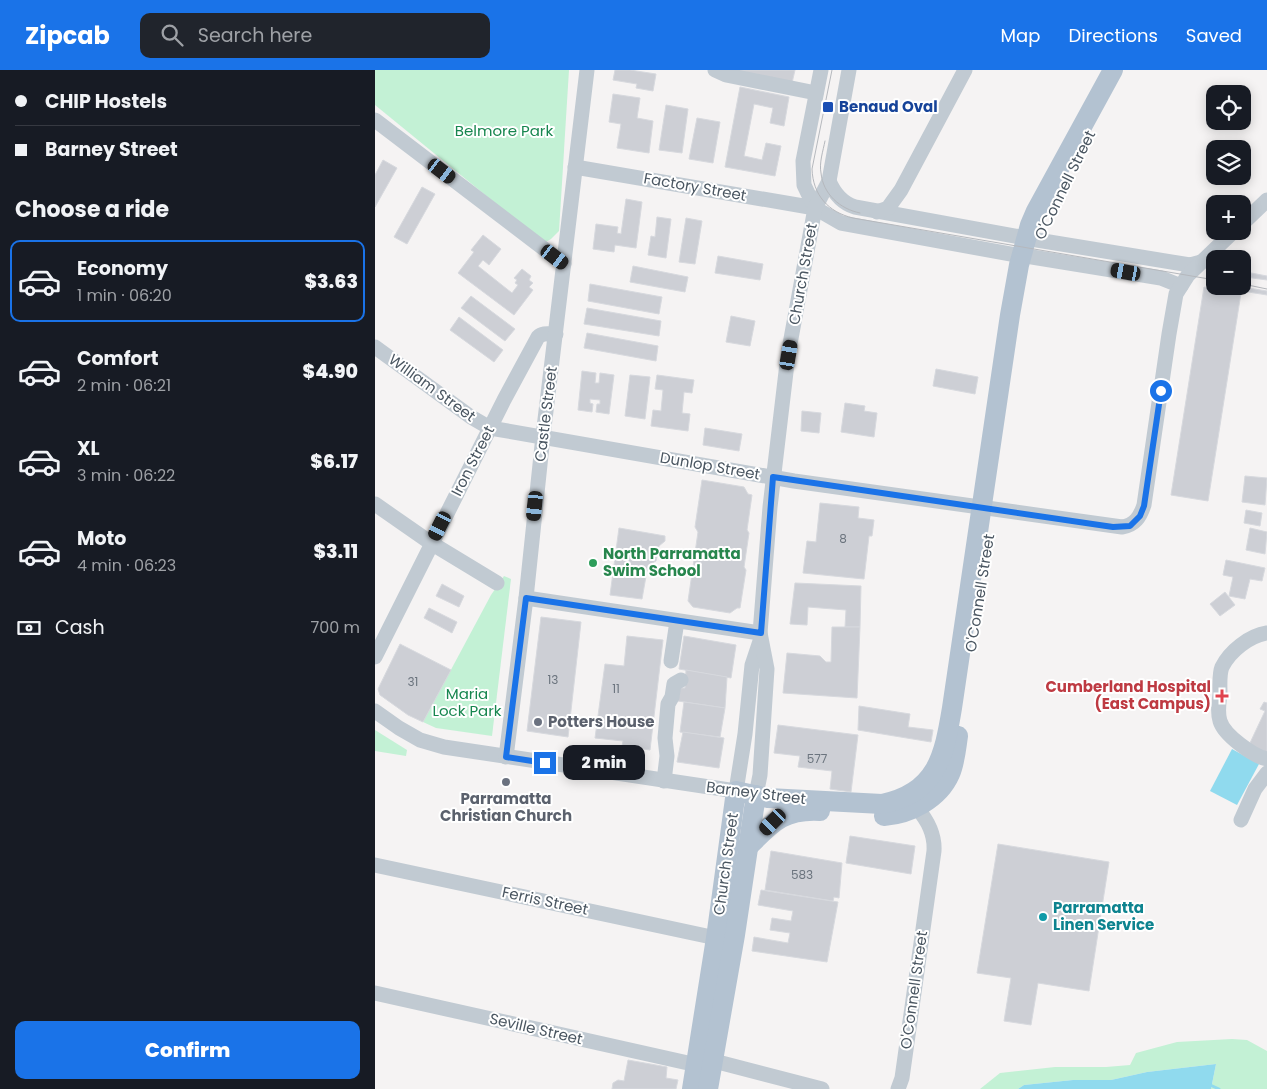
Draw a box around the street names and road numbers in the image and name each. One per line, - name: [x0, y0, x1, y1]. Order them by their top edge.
- street label: O'Connell Street: [1029, 127, 1100, 243]
- street label: Factory Street: [642, 167, 748, 206]
- street label: Church Street: [783, 221, 822, 326]
- street label: William Street: [384, 349, 480, 426]
- street label: Castle Street: [529, 365, 562, 463]
- street label: Iron Street: [446, 422, 499, 500]
- street label: Dunlop Street: [658, 446, 762, 485]
- street label: O'Connell Street: [960, 532, 999, 653]
- street label: Barney Street: [705, 776, 807, 809]
- street label: Church Street: [708, 811, 743, 916]
- street label: Ferris Street: [500, 881, 590, 920]
- street label: O'Connell Street: [895, 929, 932, 1050]
- street label: Seville Street: [488, 1008, 585, 1049]

